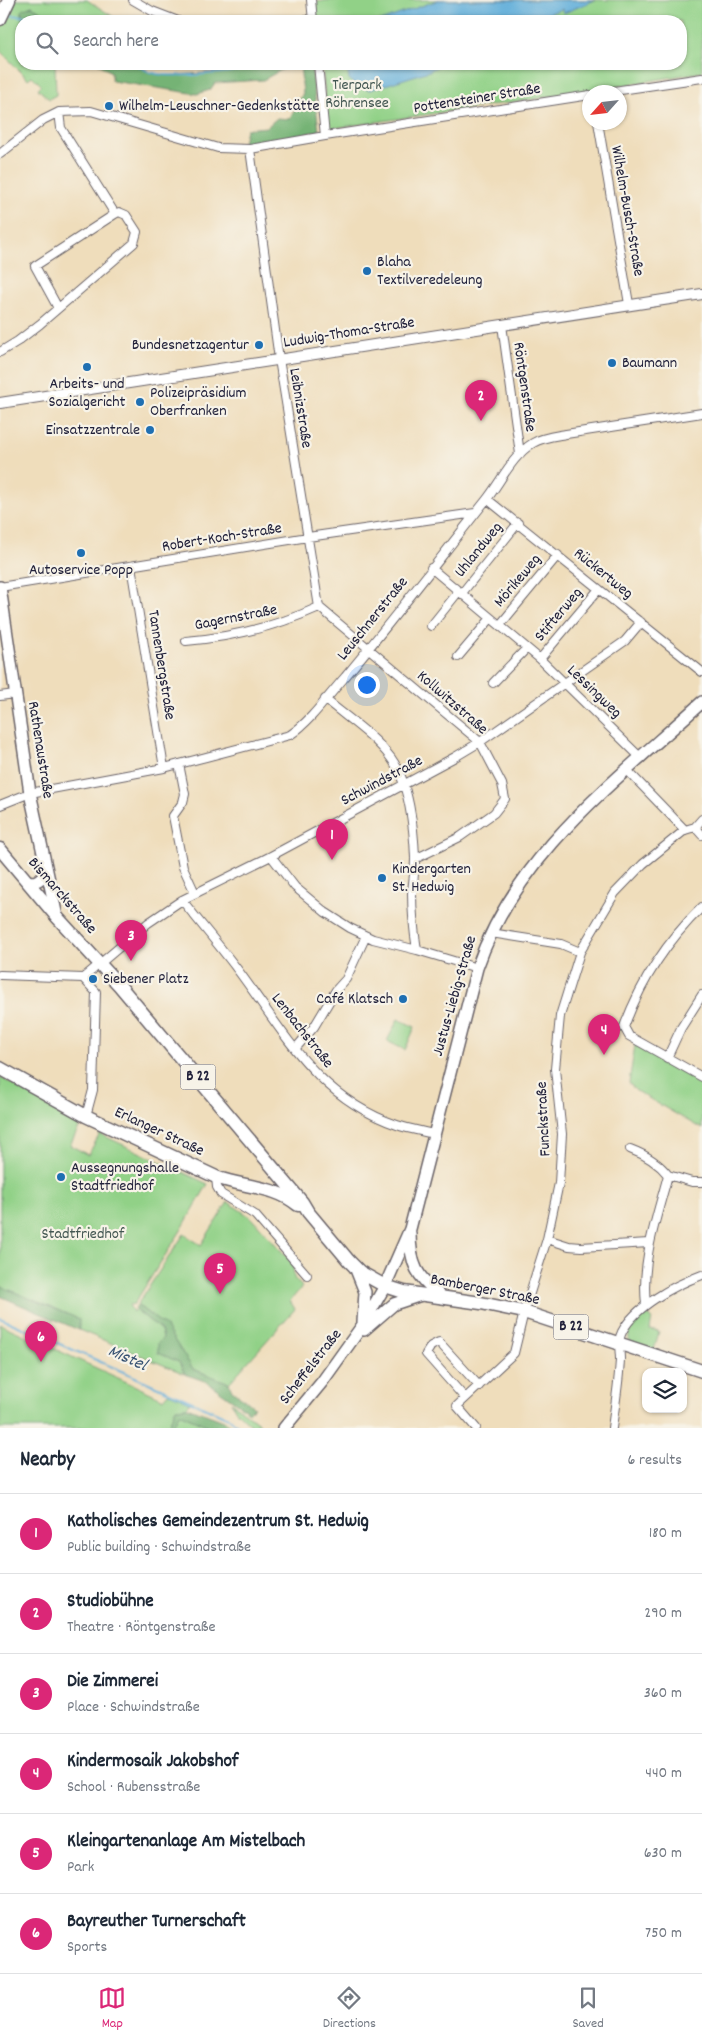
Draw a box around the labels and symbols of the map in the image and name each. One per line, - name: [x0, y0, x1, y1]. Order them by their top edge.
- park label: Tierpark Röhrensee: [325, 74, 389, 115]
- street label: Pottensteiner Straße: [412, 78, 542, 120]
- north arrow: [582, 85, 627, 130]
- place label: Wilhelm-Leuschner-Gedenkstätte: [119, 95, 319, 118]
- marker: Wilhelm-Leuschner-Gedenkstätte: [103, 100, 115, 112]
- street label: Wilhelm-Busch-Straße: [604, 144, 650, 278]
- place label: Blaha Textilveredeleung: [377, 251, 482, 292]
- marker: Blaha Textilveredeleung: [361, 265, 373, 277]
- street label: Ludwig-Thoma-Straße: [282, 311, 416, 355]
- place label: Bundesnetzagentur: [132, 334, 249, 357]
- marker: Bundesnetzagentur: [253, 339, 265, 351]
- street label: Röntgenstraße: [506, 341, 542, 433]
- place label: Baumann: [622, 352, 677, 375]
- marker: Baumann: [606, 357, 618, 369]
- marker: Arbeits- und Sozialgericht: [81, 361, 93, 373]
- street label: Leibnizstraße: [282, 366, 318, 450]
- place label: Arbeits- und Sozialgericht: [48, 373, 126, 414]
- pin: 2: [465, 380, 497, 421]
- place label: Polizeipräsidium Oberfranken: [150, 382, 246, 423]
- marker: Polizeipräsidium Oberfranken: [134, 396, 146, 408]
- place label: Einsatzzentrale: [45, 419, 140, 442]
- marker: Einsatzzentrale: [144, 424, 156, 436]
- street label: Robert-Koch-Straße: [160, 517, 284, 559]
- street label: Uhlandweg: [449, 517, 509, 583]
- street label: Rückertweg: [568, 543, 638, 605]
- marker: Autoservice Popp: [75, 547, 87, 559]
- street label: Mörikeweg: [489, 549, 547, 613]
- place label: Autoservice Popp: [29, 559, 133, 582]
- street label: Leuschnerstraße: [332, 572, 414, 666]
- street label: Stifterweg: [529, 583, 589, 647]
- street label: Gagernstraße: [193, 599, 279, 637]
- street label: Tannenbergstraße: [141, 609, 181, 721]
- street label: Lessingweg: [561, 660, 627, 724]
- street label: Kollwitzstraße: [411, 665, 493, 741]
- your location: [354, 672, 380, 698]
- street label: Rathenaustraße: [21, 700, 59, 800]
- street label: Schwindstraße: [337, 750, 427, 812]
- pin: 1: [316, 819, 348, 860]
- street label: Bismarckstraße: [22, 852, 102, 940]
- place label: Kindergarten St. Hedwig: [392, 858, 471, 899]
- marker: Kindergarten St. Hedwig: [376, 872, 388, 884]
- pin: 3: [115, 920, 147, 961]
- street label: Justus-Liebig-Straße: [427, 933, 483, 1059]
- place label: Siebener Platz: [103, 968, 189, 991]
- marker: Siebener Platz: [87, 973, 99, 985]
- place label: Café Klatsch: [316, 988, 393, 1011]
- street label: Lenbachstraße: [265, 989, 339, 1073]
- marker: Café Klatsch: [397, 993, 409, 1005]
- pin: 4: [588, 1014, 620, 1055]
- road number: B 22: [180, 1064, 216, 1090]
- street label: Funckstraße: [531, 1081, 557, 1157]
- street label: Erlanger Straße: [110, 1101, 208, 1163]
- place label: Aussegnungshalle Stadtfriedhof: [71, 1157, 179, 1198]
- marker: Aussegnungshalle Stadtfriedhof: [55, 1171, 67, 1183]
- park label: Stadtfriedhof: [42, 1223, 125, 1246]
- pin: 5: [204, 1253, 236, 1294]
- street label: Bamberger Straße: [428, 1268, 542, 1312]
- road number: B 22: [554, 1314, 588, 1340]
- pin: 6: [25, 1321, 57, 1362]
- street label: Scheffelstraße: [274, 1324, 348, 1410]
- water label: Mistel: [104, 1339, 152, 1379]

